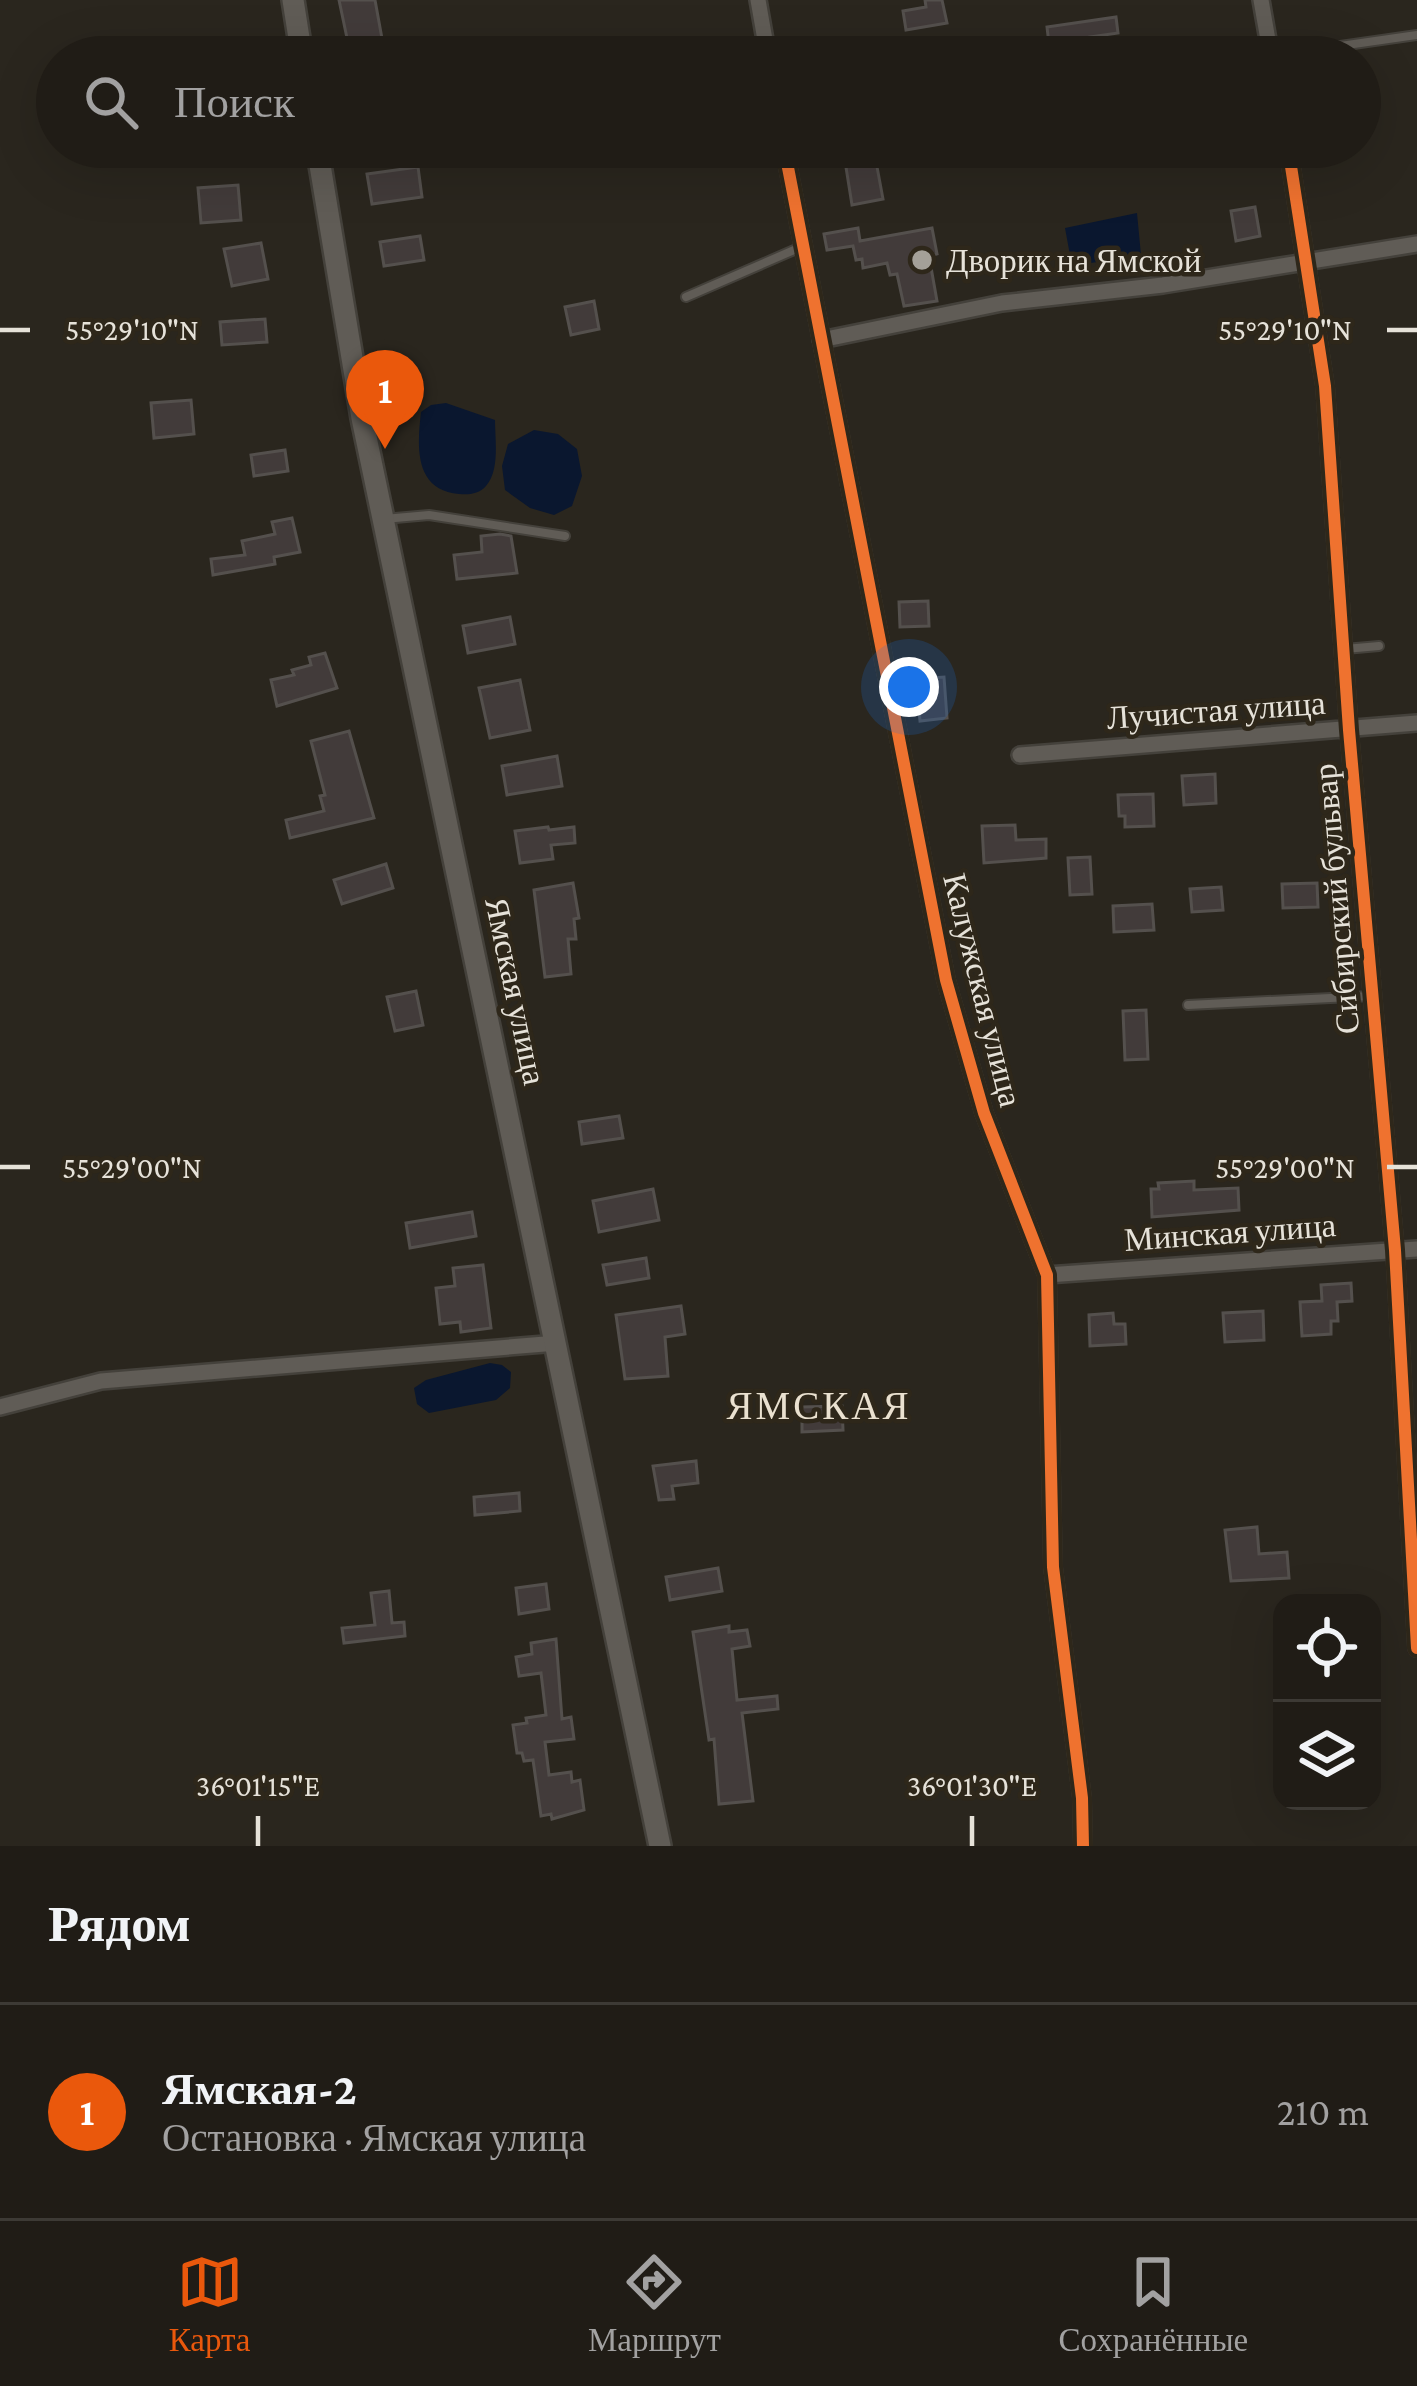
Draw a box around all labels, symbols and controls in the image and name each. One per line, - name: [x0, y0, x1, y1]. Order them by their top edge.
- search box: [36, 36, 1381, 168]
- icon: search: [78, 69, 144, 135]
- text: Поиск: [174, 77, 295, 127]
- place label: Дворик на Ямской: [946, 242, 1201, 279]
- marker: Дворик на Ямской: [909, 247, 935, 273]
- text: 55°29'10"N: [65, 313, 199, 346]
- text: 55°29'10"N: [1218, 313, 1352, 346]
- pin: 1: [346, 350, 424, 449]
- your location: [879, 657, 939, 717]
- street label: Лучистая улица: [1105, 684, 1327, 736]
- street label: Сибирский бульвар: [1306, 762, 1366, 1036]
- street label: Калужская улица: [936, 870, 1030, 1111]
- street label: Ямская улица: [478, 894, 554, 1088]
- text: 55°29'00"N: [62, 1151, 202, 1184]
- text: 55°29'00"N: [1215, 1151, 1355, 1184]
- street label: Минская улица: [1123, 1206, 1338, 1258]
- district label: ЯМСКАЯ: [727, 1384, 911, 1427]
- map controls: [1273, 1594, 1381, 1810]
- button: locate: [1273, 1594, 1381, 1702]
- button: layers: [1273, 1702, 1381, 1810]
- text: 36°01'15"E: [196, 1769, 320, 1802]
- text: 36°01'30"E: [907, 1769, 1037, 1802]
- text: Рядом: [48, 1895, 191, 1952]
- text: Ямская-2: [162, 2064, 357, 2114]
- text: 1: [80, 2090, 94, 2133]
- text: 210 m: [1277, 2090, 1369, 2133]
- text: Остановка · Ямская улица: [162, 2116, 586, 2159]
- tab: Карта: [169, 2249, 251, 2359]
- tab: Маршрут: [588, 2249, 721, 2359]
- tab: Сохранённые: [1058, 2249, 1248, 2359]

